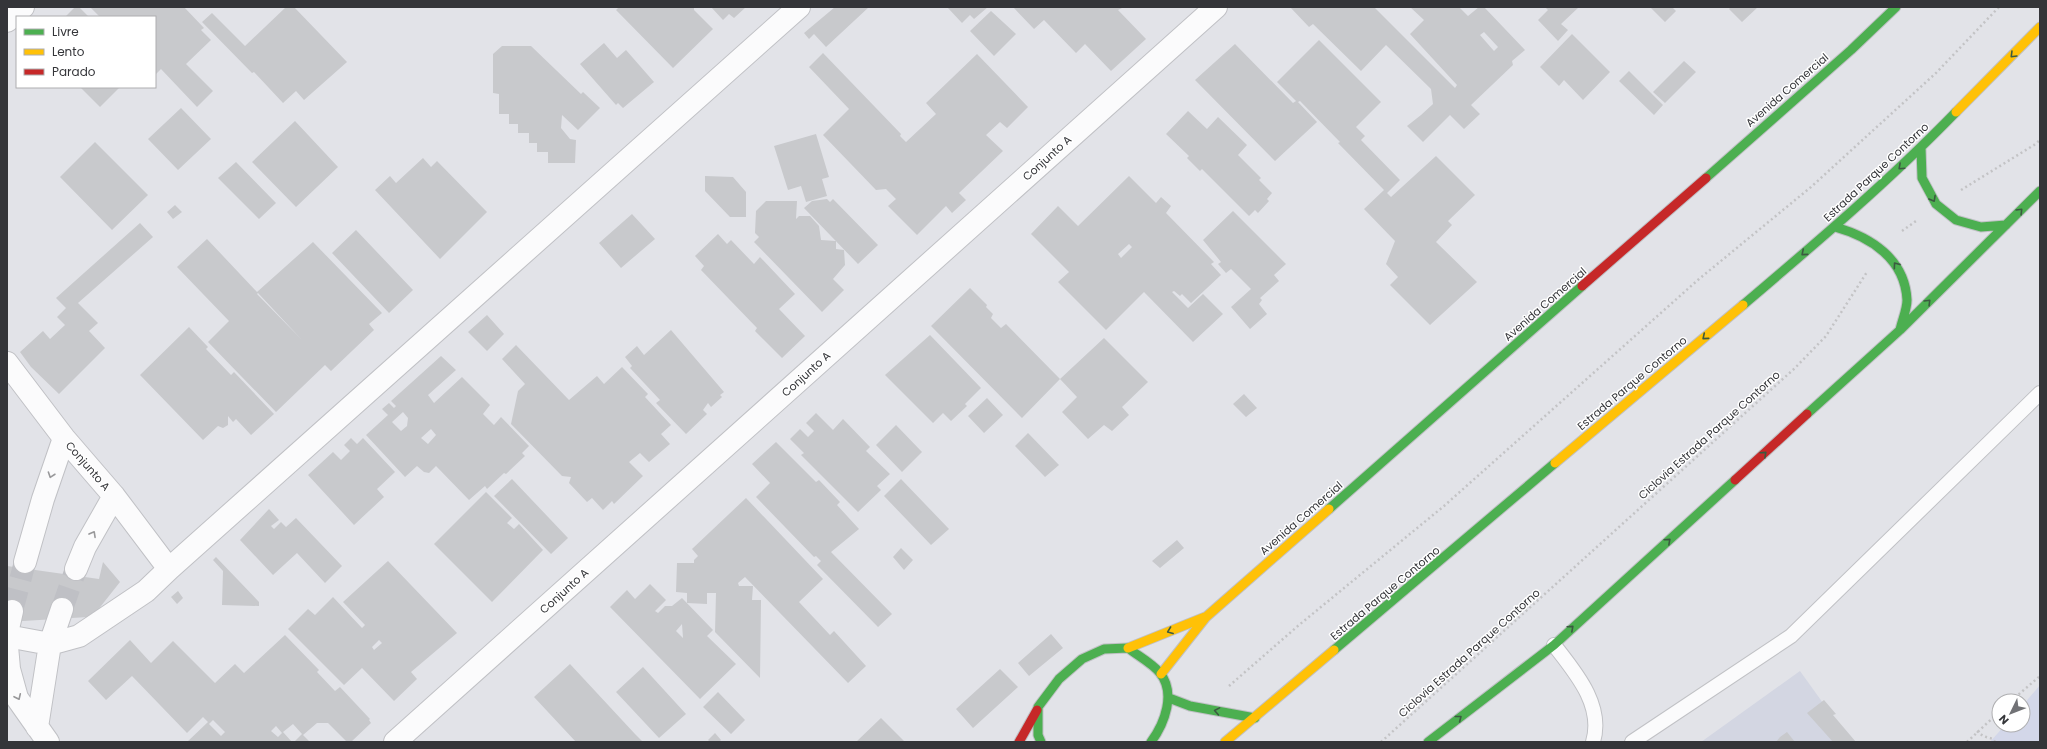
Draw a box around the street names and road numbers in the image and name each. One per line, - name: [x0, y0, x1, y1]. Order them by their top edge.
- street label: Avenida Comercial: [1742, 49, 1832, 131]
- street label: Estrada Parque Contorno: [1820, 119, 1932, 225]
- street label: Conjunto A: [1019, 131, 1075, 184]
- street label: Avenida Comercial: [1500, 263, 1590, 345]
- street label: Estrada Parque Contorno: [1574, 332, 1690, 434]
- street label: Conjunto A: [778, 347, 834, 400]
- street label: Ciclovia Estrada Parque Contorno: [1635, 367, 1783, 503]
- street label: Conjunto A: [62, 438, 114, 495]
- street label: Avenida Comercial: [1256, 477, 1346, 559]
- street label: Estrada Parque Contorno: [1327, 542, 1443, 644]
- street label: Conjunto A: [536, 564, 592, 617]
- street label: Ciclovia Estrada Parque Contorno: [1395, 585, 1543, 721]

